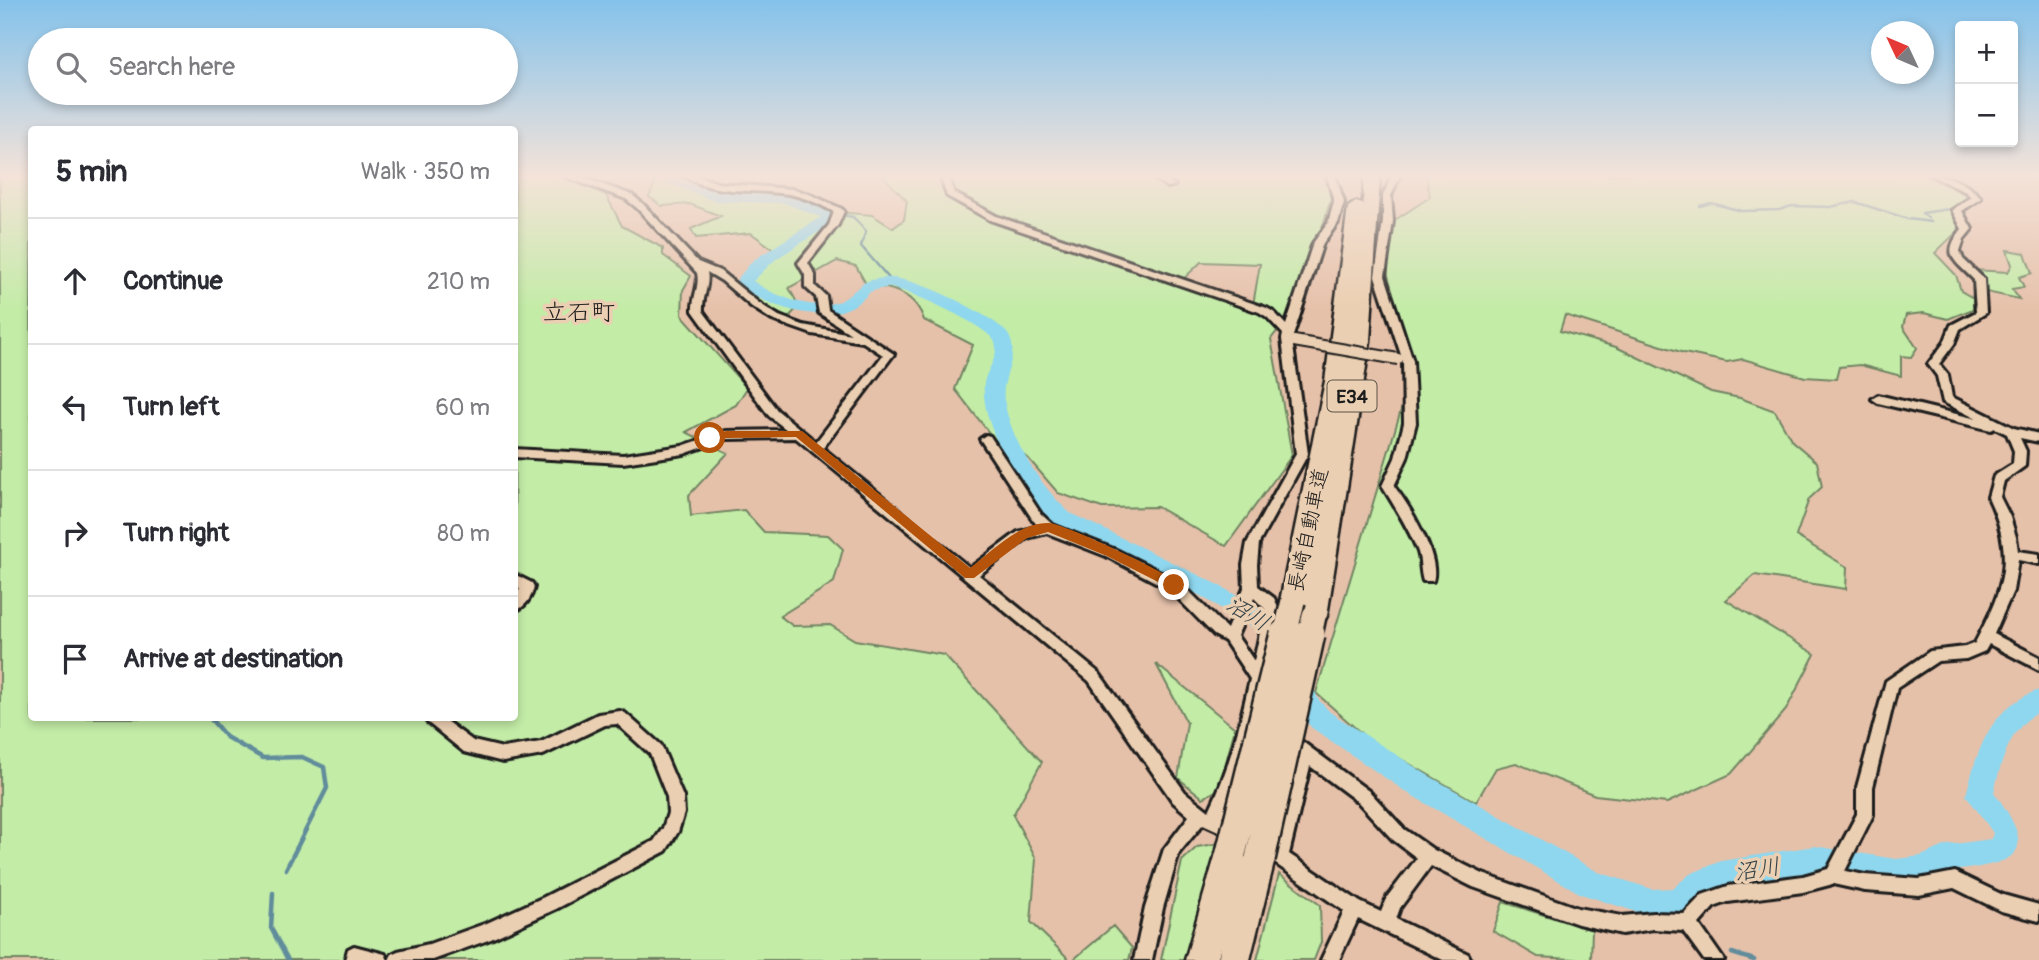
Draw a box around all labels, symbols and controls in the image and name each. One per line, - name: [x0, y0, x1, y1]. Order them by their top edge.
- north arrow: [1871, 21, 1934, 84]
- map controls: [1955, 21, 2018, 147]
- button: +: [1955, 21, 2018, 84]
- search box: [28, 28, 518, 105]
- icon: search: [52, 48, 90, 86]
- text: Search here: [108, 51, 235, 83]
- button: −: [1955, 84, 2018, 147]
- text: 5 min: [56, 153, 127, 190]
- text: Walk · 350 m: [361, 157, 490, 186]
- icon: ahead: [56, 262, 94, 300]
- text: Continue: [123, 265, 223, 297]
- text: 210 m: [427, 267, 490, 296]
- district label: 立石町: [543, 298, 615, 327]
- road number: E34: [1328, 380, 1376, 412]
- icon: left: [56, 388, 94, 426]
- text: Turn left: [123, 391, 219, 423]
- text: 60 m: [435, 393, 490, 422]
- route start: [694, 422, 725, 453]
- street label: 長崎自動車道: [1282, 466, 1335, 595]
- icon: right: [56, 514, 94, 552]
- text: Turn right: [123, 517, 229, 549]
- text: 80 m: [437, 519, 490, 548]
- route end: [1158, 569, 1189, 600]
- water label: 沼川: [1221, 589, 1275, 638]
- icon: arrive: [56, 640, 94, 678]
- text: Arrive at destination: [123, 643, 343, 675]
- water label: 沼川: [1732, 852, 1782, 887]

